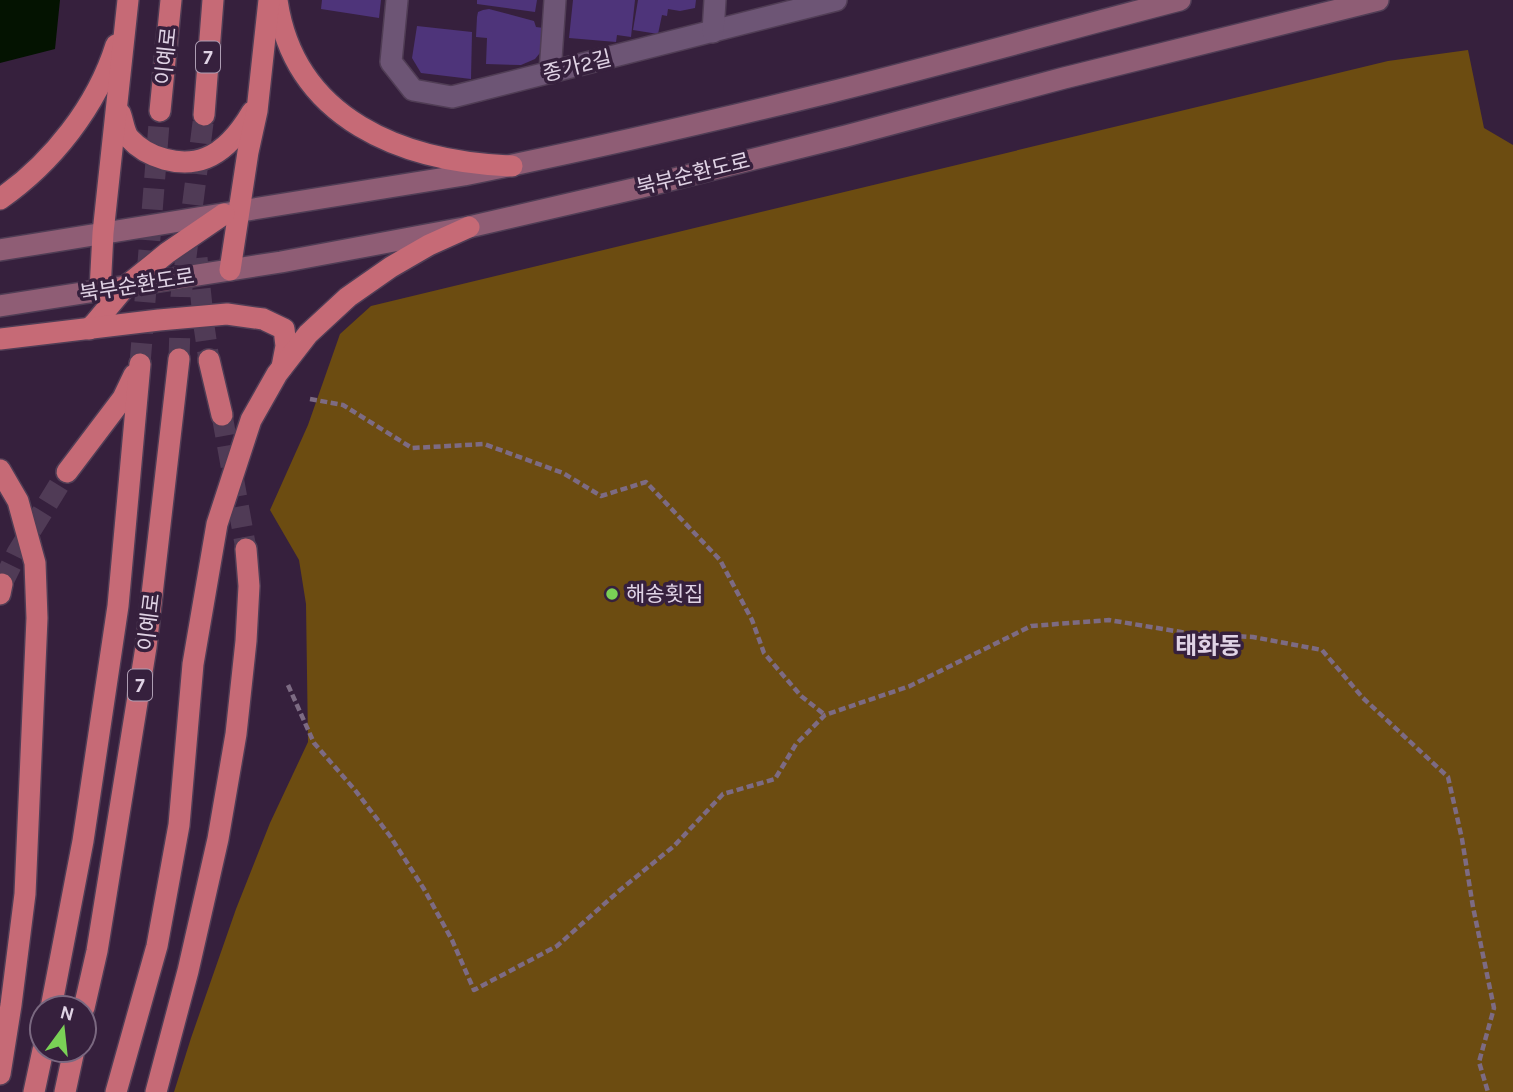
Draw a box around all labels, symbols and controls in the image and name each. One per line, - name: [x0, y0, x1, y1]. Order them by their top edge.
- street label: 이예로: [151, 26, 181, 86]
- road number: 7: [196, 41, 220, 72]
- street label: 종가2길: [540, 46, 614, 86]
- street label: 북부순환도로: [634, 148, 752, 200]
- street label: 북부순환도로: [78, 264, 196, 306]
- place label: 해송횟집: [626, 582, 703, 606]
- marker: 해송횟집: [604, 586, 620, 602]
- street label: 이예로: [134, 592, 164, 652]
- district label: 태화동: [1175, 632, 1241, 660]
- road number: 7: [128, 670, 152, 700]
- north arrow: [28, 994, 98, 1064]
- text: N: [58, 1001, 77, 1026]

